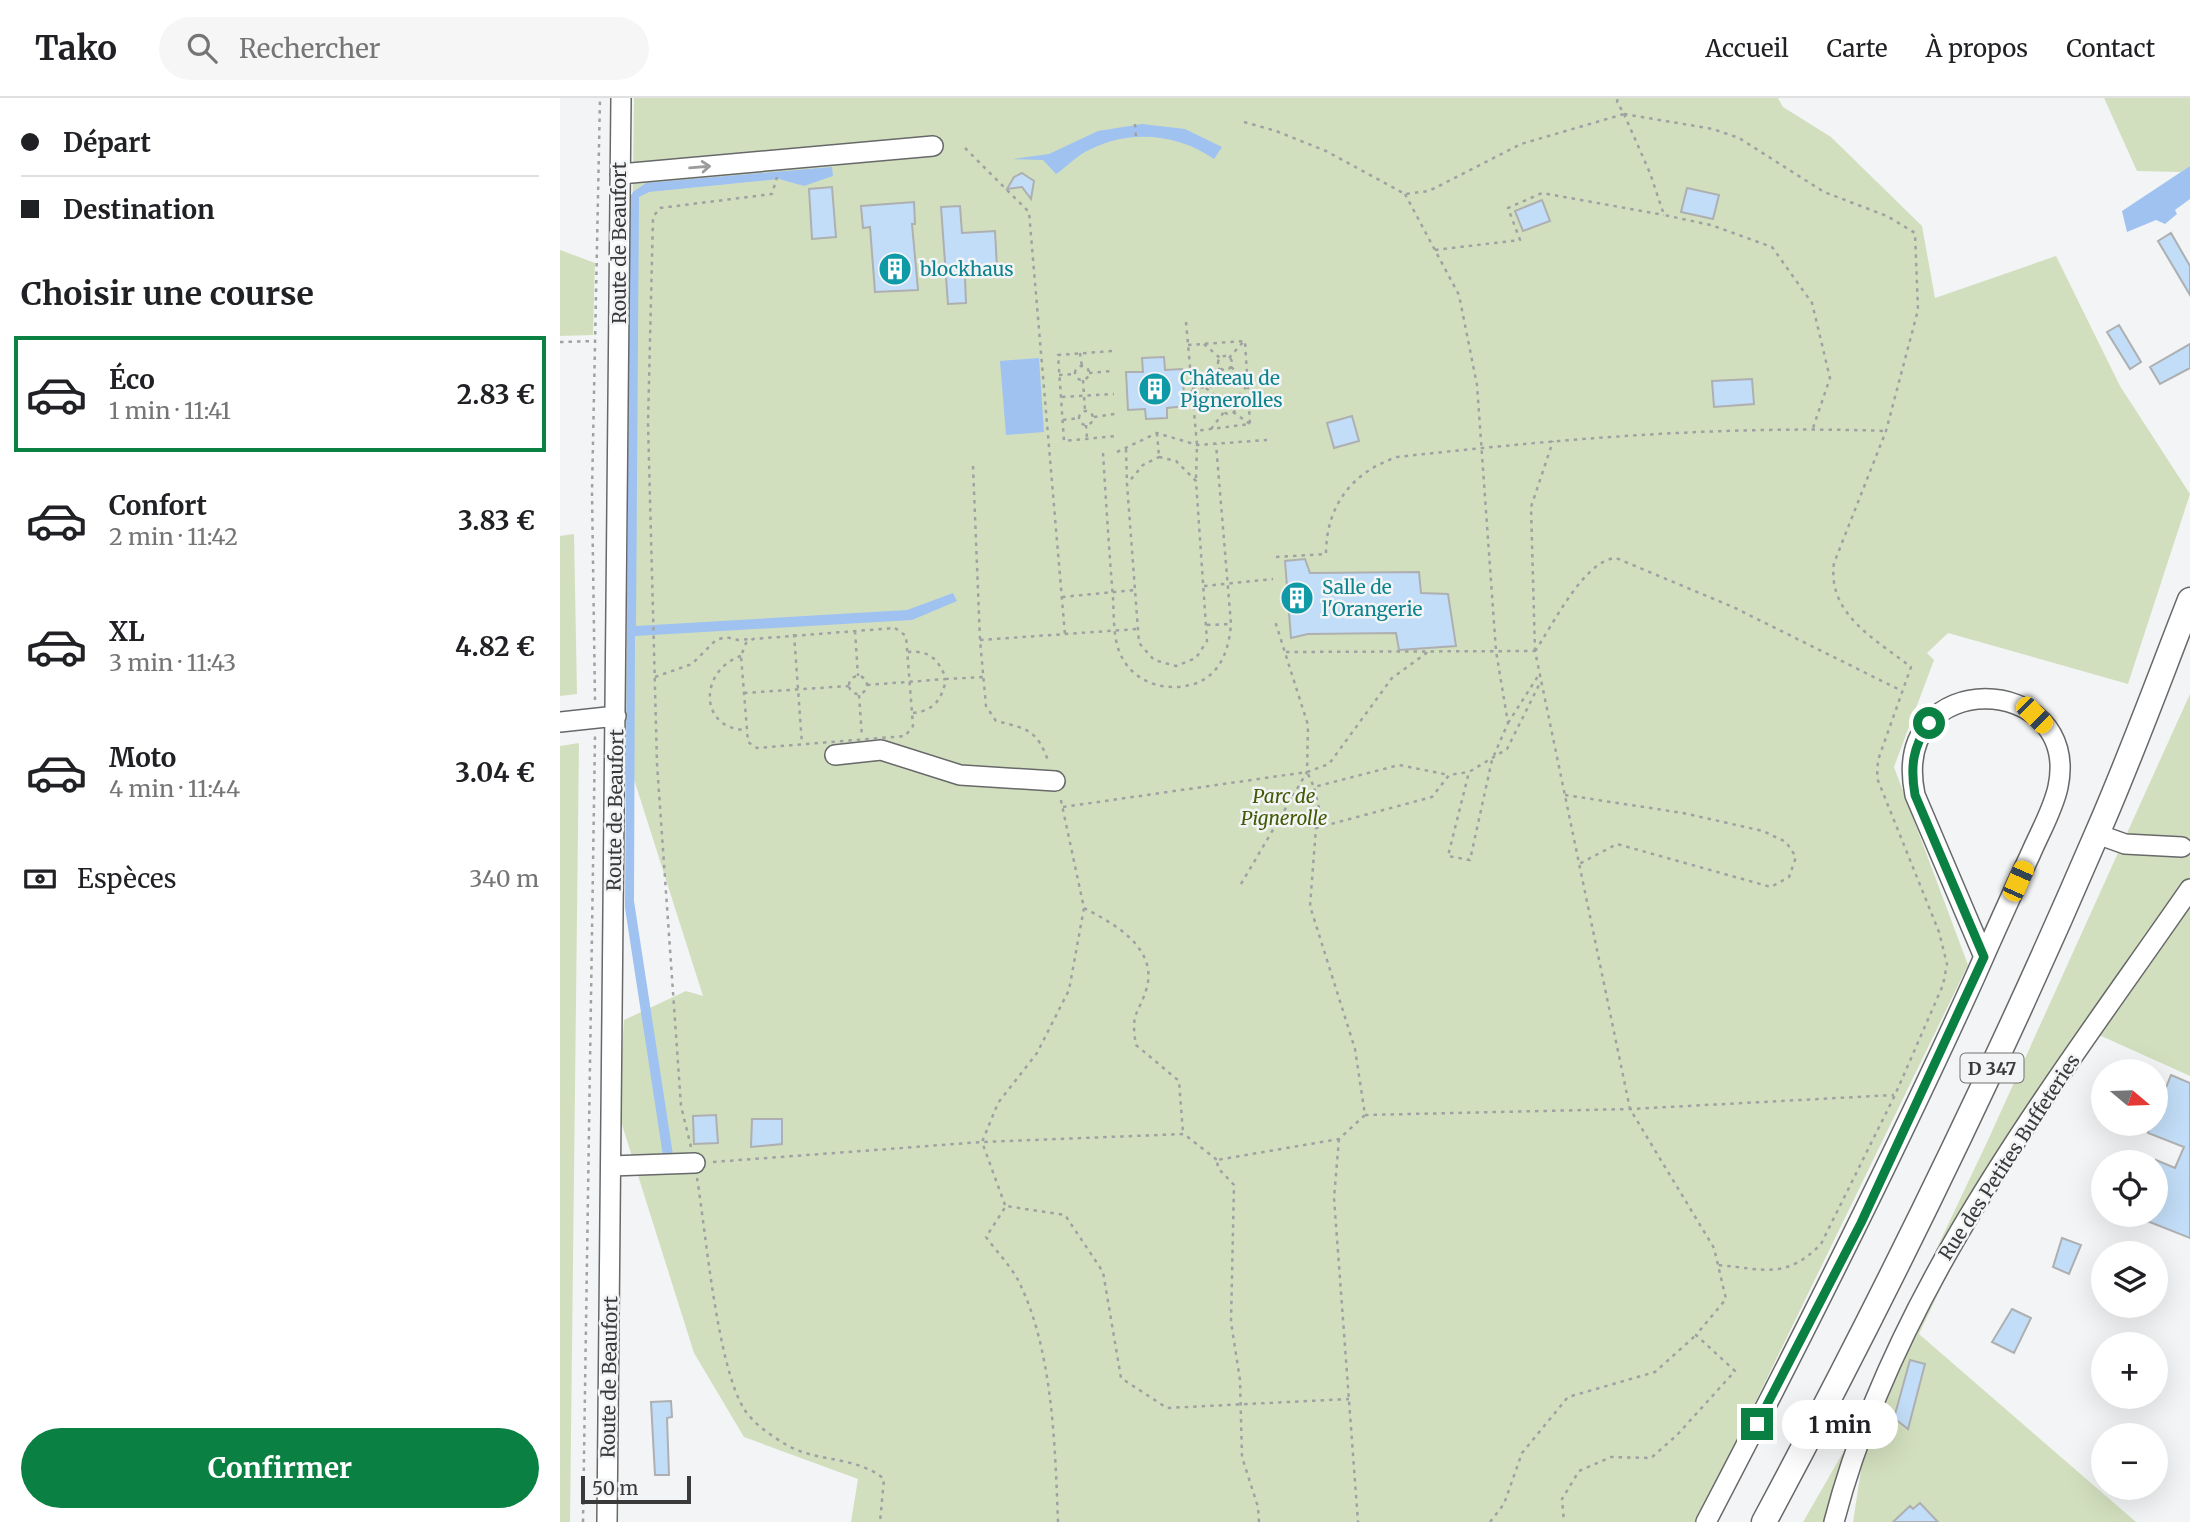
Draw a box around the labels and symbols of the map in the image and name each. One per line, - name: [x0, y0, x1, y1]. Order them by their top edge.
- one-way arrow: [688, 160, 710, 173]
- street label: Route de Beaufort: [607, 161, 631, 324]
- building icon: blockhaus: [876, 250, 914, 288]
- place label: blockhaus: [919, 257, 1014, 281]
- place label: Château de Pignerolles: [1180, 366, 1283, 412]
- building icon: Château de Pignerolles: [1136, 370, 1174, 408]
- place label: Salle de l'Orangerie: [1322, 575, 1423, 621]
- building icon: Salle de l'Orangerie: [1278, 579, 1316, 617]
- car: [2012, 693, 2057, 737]
- route start: [1913, 707, 1945, 739]
- street label: Route de Beaufort: [602, 728, 628, 891]
- park label: Parc de Pignerolle: [1241, 784, 1328, 830]
- car: [2000, 858, 2037, 904]
- street label: Rue des Petites Buffeteries: [1933, 1049, 2085, 1265]
- road number: D 347: [1960, 1054, 2024, 1083]
- north arrow: [2091, 1059, 2168, 1136]
- street label: Route de Beaufort: [596, 1295, 622, 1458]
- callout: 1 min: [1782, 1400, 1897, 1448]
- route end: [1741, 1408, 1773, 1440]
- scale bar: [581, 1473, 691, 1505]

